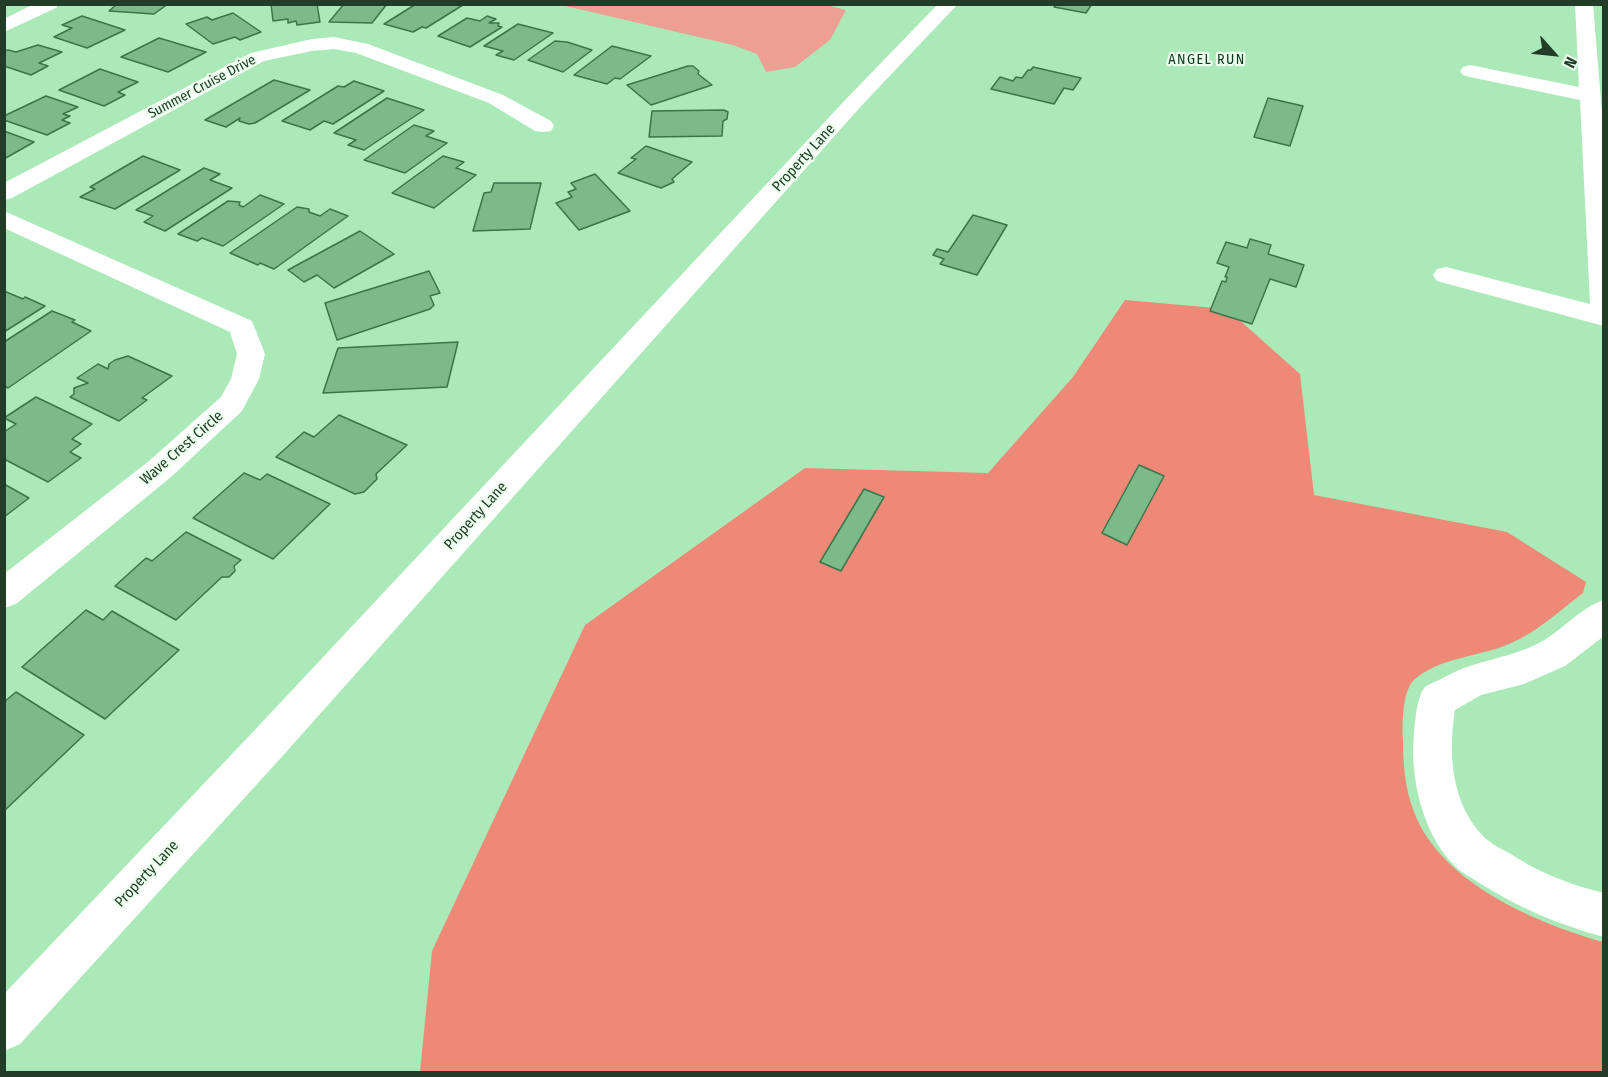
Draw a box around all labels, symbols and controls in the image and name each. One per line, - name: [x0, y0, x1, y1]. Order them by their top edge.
- north arrow: [1524, 24, 1584, 84]
- street label: Summer Cruise Drive: [145, 52, 259, 122]
- district label: ANGEL RUN: [1168, 52, 1246, 68]
- text: N: [1560, 54, 1581, 71]
- street label: Property Lane: [769, 120, 839, 196]
- street label: Wave Crest Circle: [137, 407, 227, 489]
- street label: Property Lane: [441, 478, 511, 554]
- street label: Property Lane: [111, 837, 183, 911]

